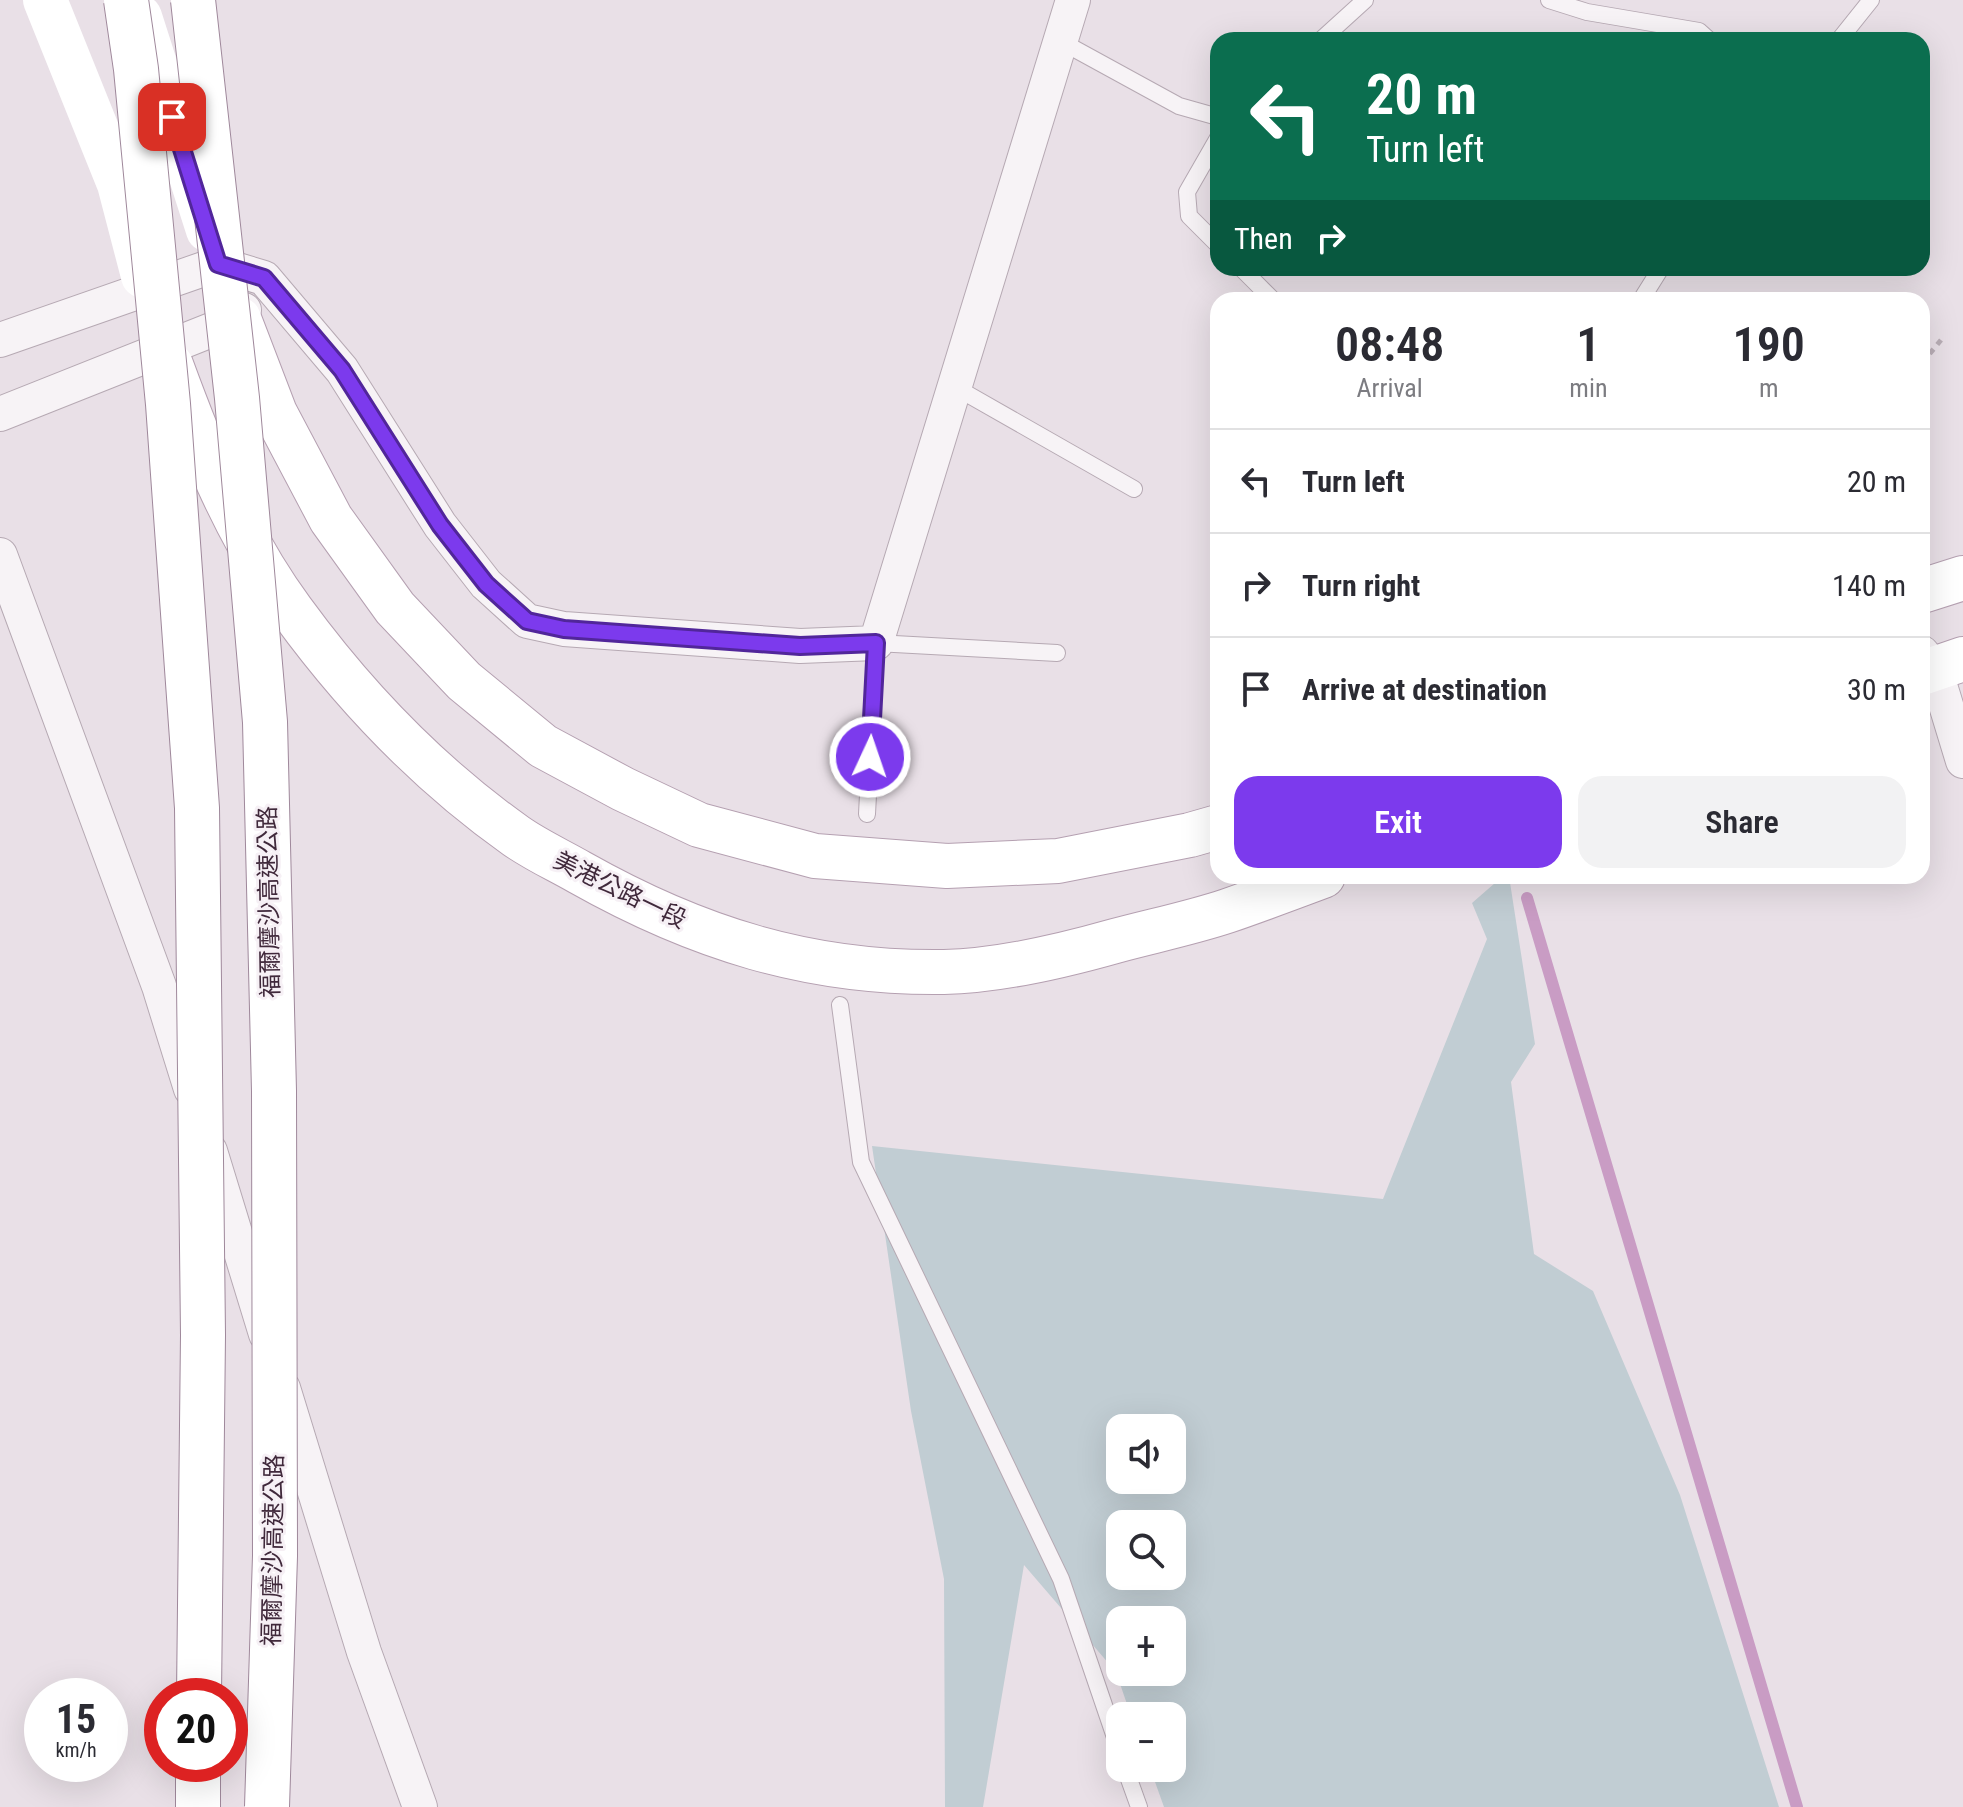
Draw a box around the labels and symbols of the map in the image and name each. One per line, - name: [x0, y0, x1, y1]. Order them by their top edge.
- pin: [138, 83, 206, 151]
- position arrow: [828, 715, 912, 799]
- street label: 福爾摩沙高速公路: [253, 806, 285, 998]
- street label: 美港公路一段: [549, 846, 691, 934]
- street label: 福爾摩沙高速公路: [257, 1454, 289, 1646]
- speed limit sign: 20: [144, 1678, 248, 1782]

